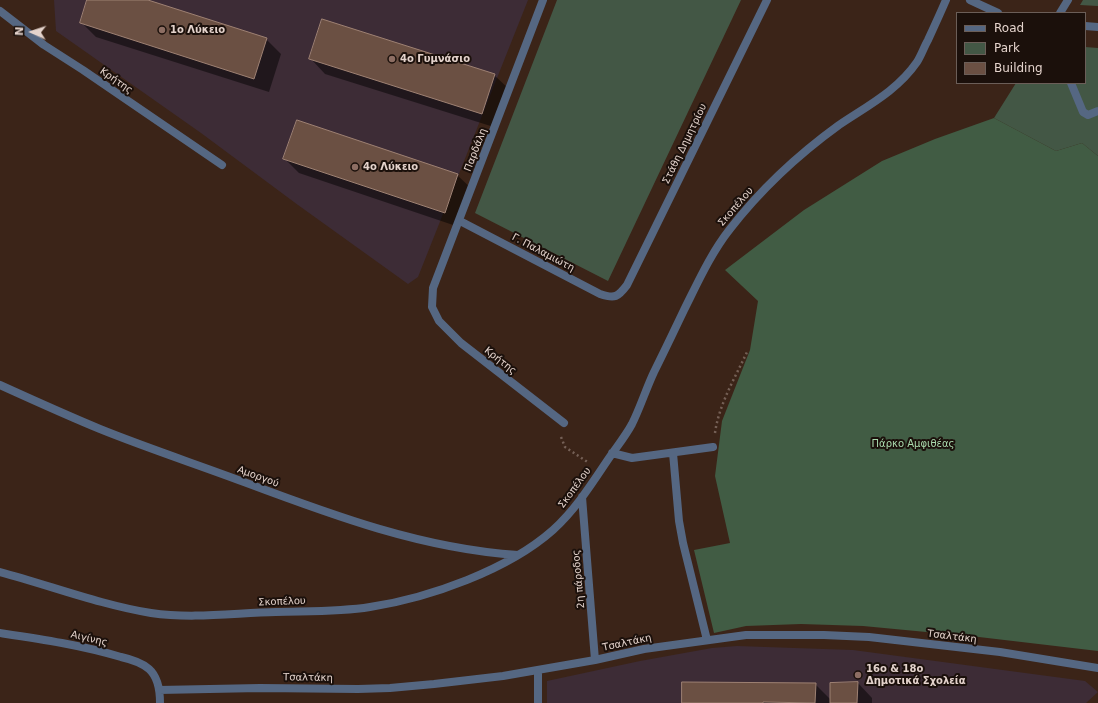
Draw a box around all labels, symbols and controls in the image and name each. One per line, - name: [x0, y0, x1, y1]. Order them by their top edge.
- north arrow: [12, 12, 52, 52]
- legend: [956, 12, 1086, 84]
- text: Road: [994, 21, 1024, 35]
- place label: 1ο Λύκειο: [170, 24, 225, 36]
- marker: 1ο Λύκειο: [157, 25, 167, 35]
- text: N: [13, 26, 26, 36]
- text: Park: [994, 41, 1020, 55]
- place label: 4ο Γυμνάσιο: [400, 53, 470, 65]
- marker: 4ο Γυμνάσιο: [387, 54, 397, 64]
- text: Building: [994, 61, 1043, 75]
- street label: Κρήτης: [97, 65, 135, 97]
- street label: Στάθη Δημητρίου: [660, 102, 710, 186]
- street label: Παρδάλη: [462, 127, 490, 173]
- place label: 4ο Λύκειο: [363, 161, 418, 173]
- marker: 4ο Λύκειο: [350, 162, 360, 172]
- street label: Σκοπέλου: [716, 185, 756, 229]
- street label: Γ. Παλαμιώτη: [510, 231, 576, 275]
- street label: Κρήτης: [482, 345, 518, 377]
- park label: Πάρκο Αμφιθέας: [872, 438, 954, 450]
- street label: Αμοργού: [236, 464, 280, 490]
- street label: Σκοπέλου: [556, 465, 594, 511]
- street label: 2η πάροδος: [570, 549, 588, 609]
- street label: Σκοπέλου: [258, 595, 306, 609]
- street label: Τσαλτάκη: [927, 628, 977, 646]
- street label: Αιγίνης: [69, 629, 109, 649]
- street label: Τσαλτάκη: [601, 632, 653, 654]
- place label: 16ο & 18ο Δημοτικά Σχολεία: [866, 663, 966, 686]
- marker: 16ο & 18ο Δημοτικά Σχολεία: [853, 670, 863, 680]
- street label: Τσαλτάκη: [283, 672, 333, 684]

